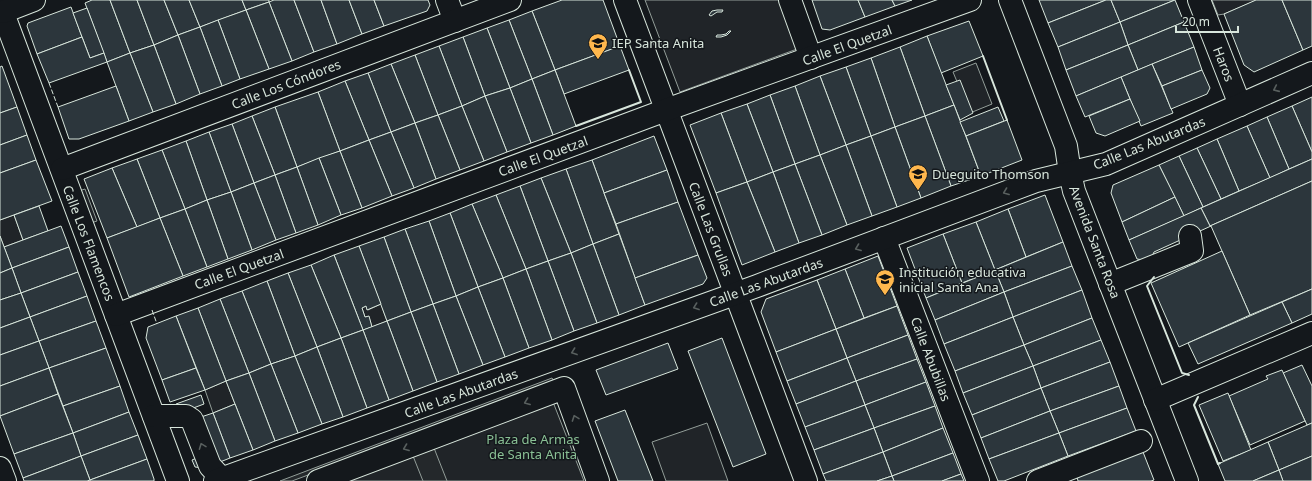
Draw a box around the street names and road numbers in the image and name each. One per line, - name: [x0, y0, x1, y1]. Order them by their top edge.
- street label: Calle El Quetzal: [800, 20, 894, 70]
- street label: Haros: [1209, 44, 1239, 84]
- street label: Calle Los Cóndores: [229, 55, 343, 113]
- street label: Calle Las Abutardas: [1090, 112, 1208, 174]
- street label: Calle El Quetzal: [496, 131, 590, 181]
- street label: Calle Las Grullas: [685, 179, 737, 279]
- street label: Calle Los Flamencos: [59, 183, 119, 303]
- street label: Avenida Santa Rosa: [1065, 183, 1125, 301]
- street label: Calle El Quetzal: [192, 244, 286, 294]
- street label: Calle Las Abutardas: [707, 253, 825, 311]
- street label: Calle Abubillas: [907, 314, 955, 404]
- street label: Calle Las Abutardas: [402, 364, 520, 422]

